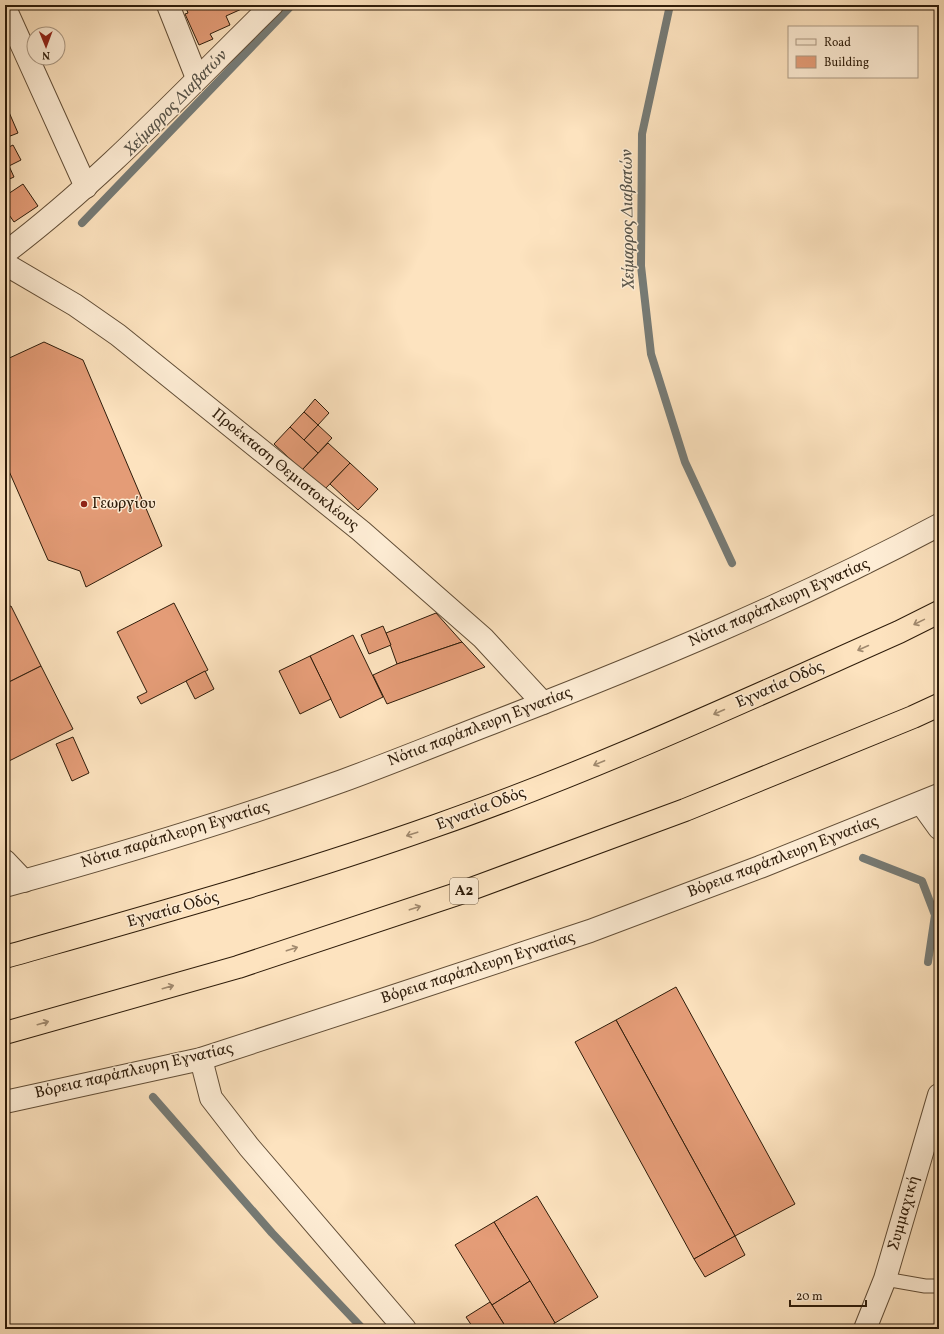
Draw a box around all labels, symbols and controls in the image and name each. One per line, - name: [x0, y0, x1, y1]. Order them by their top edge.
- north arrow: [26, 26, 66, 66]
- legend: [788, 26, 918, 78]
- text: Road: [824, 35, 851, 51]
- water label: Χείμαρρος Διαβατών: [118, 44, 233, 162]
- text: N: [42, 47, 50, 62]
- text: Building: [824, 55, 869, 71]
- water label: Χείμαρρος Διαβατών: [615, 149, 641, 290]
- street label: Προέκταση Θεμιστοκλέους: [207, 404, 363, 536]
- place label: Γεωργίου: [92, 493, 156, 515]
- marker: Γεωργίου: [79, 499, 89, 509]
- street label: Νότια παράπλευρη Εγνατίας: [685, 553, 873, 653]
- one-way arrow: [913, 619, 925, 626]
- one-way arrow: [858, 645, 870, 652]
- street label: Εγνατία Οδός: [732, 656, 828, 714]
- street label: Νότια παράπλευρη Εγνατίας: [385, 682, 575, 772]
- one-way arrow: [713, 709, 725, 716]
- one-way arrow: [594, 760, 606, 767]
- street label: Εγνατία Οδός: [433, 782, 529, 836]
- street label: Νότια παράπλευρη Εγνατίας: [78, 796, 272, 874]
- street label: Βόρεια παράπλευρη Εγνατίας: [684, 810, 882, 904]
- one-way arrow: [406, 831, 419, 838]
- road number: Α2: [450, 878, 478, 904]
- street label: Εγνατία Οδός: [125, 886, 221, 934]
- one-way arrow: [409, 903, 421, 911]
- street label: Βόρεια παράπλευρη Εγνατίας: [378, 926, 578, 1010]
- one-way arrow: [285, 945, 298, 952]
- one-way arrow: [161, 983, 174, 990]
- one-way arrow: [36, 1019, 49, 1026]
- street label: Βόρεια παράπλευρη Εγνατίας: [33, 1037, 235, 1105]
- street label: Συμμαχική: [883, 1173, 925, 1253]
- scale bar: [790, 1282, 866, 1308]
- text: 20 m: [796, 1289, 823, 1305]

